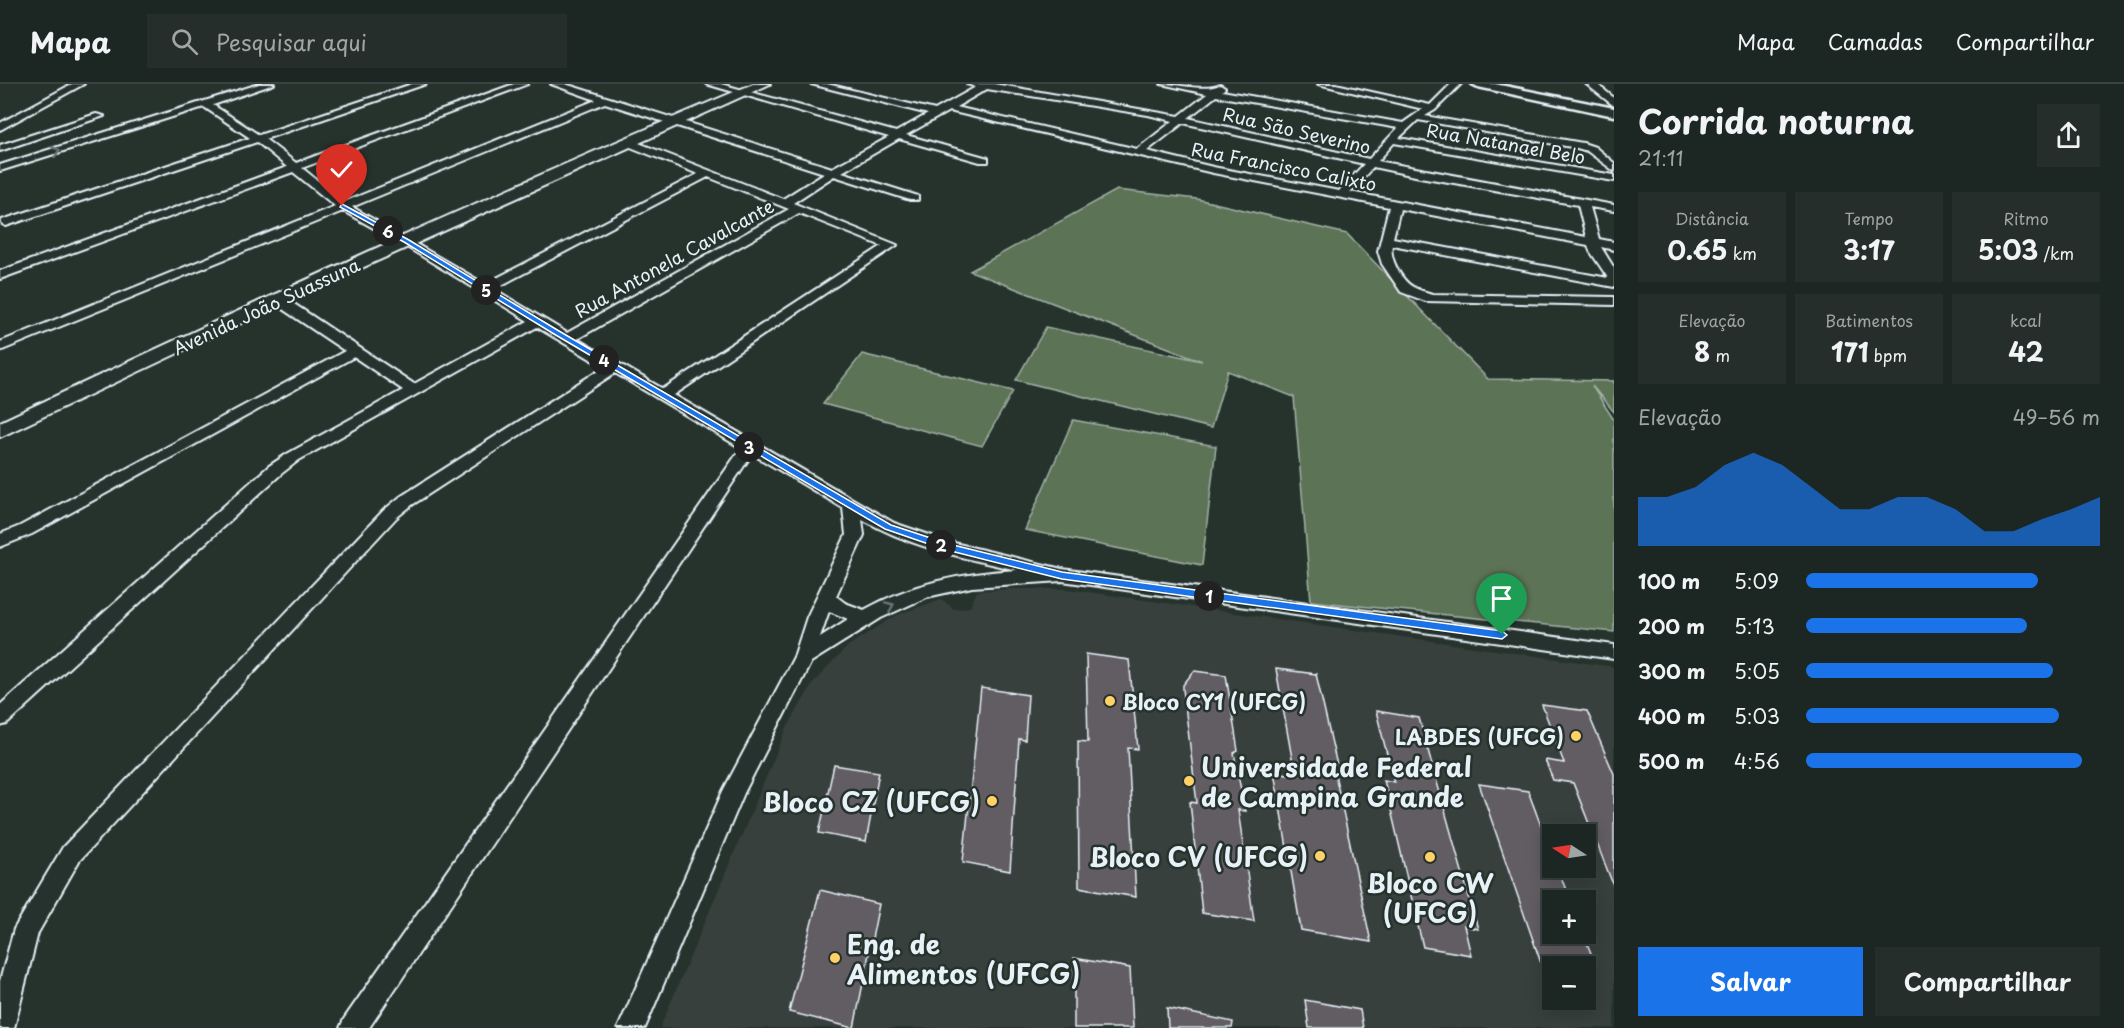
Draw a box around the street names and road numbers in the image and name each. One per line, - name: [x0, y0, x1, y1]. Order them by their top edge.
- street label: Rua São Severino: [1221, 100, 1373, 160]
- street label: Rua Natanael Belo: [1425, 116, 1587, 170]
- street label: Rua Francisco Calixto: [1189, 135, 1379, 197]
- street label: Rua Antonela Cavalcante: [570, 192, 779, 324]
- street label: Avenida João Suassuna: [168, 250, 365, 361]

